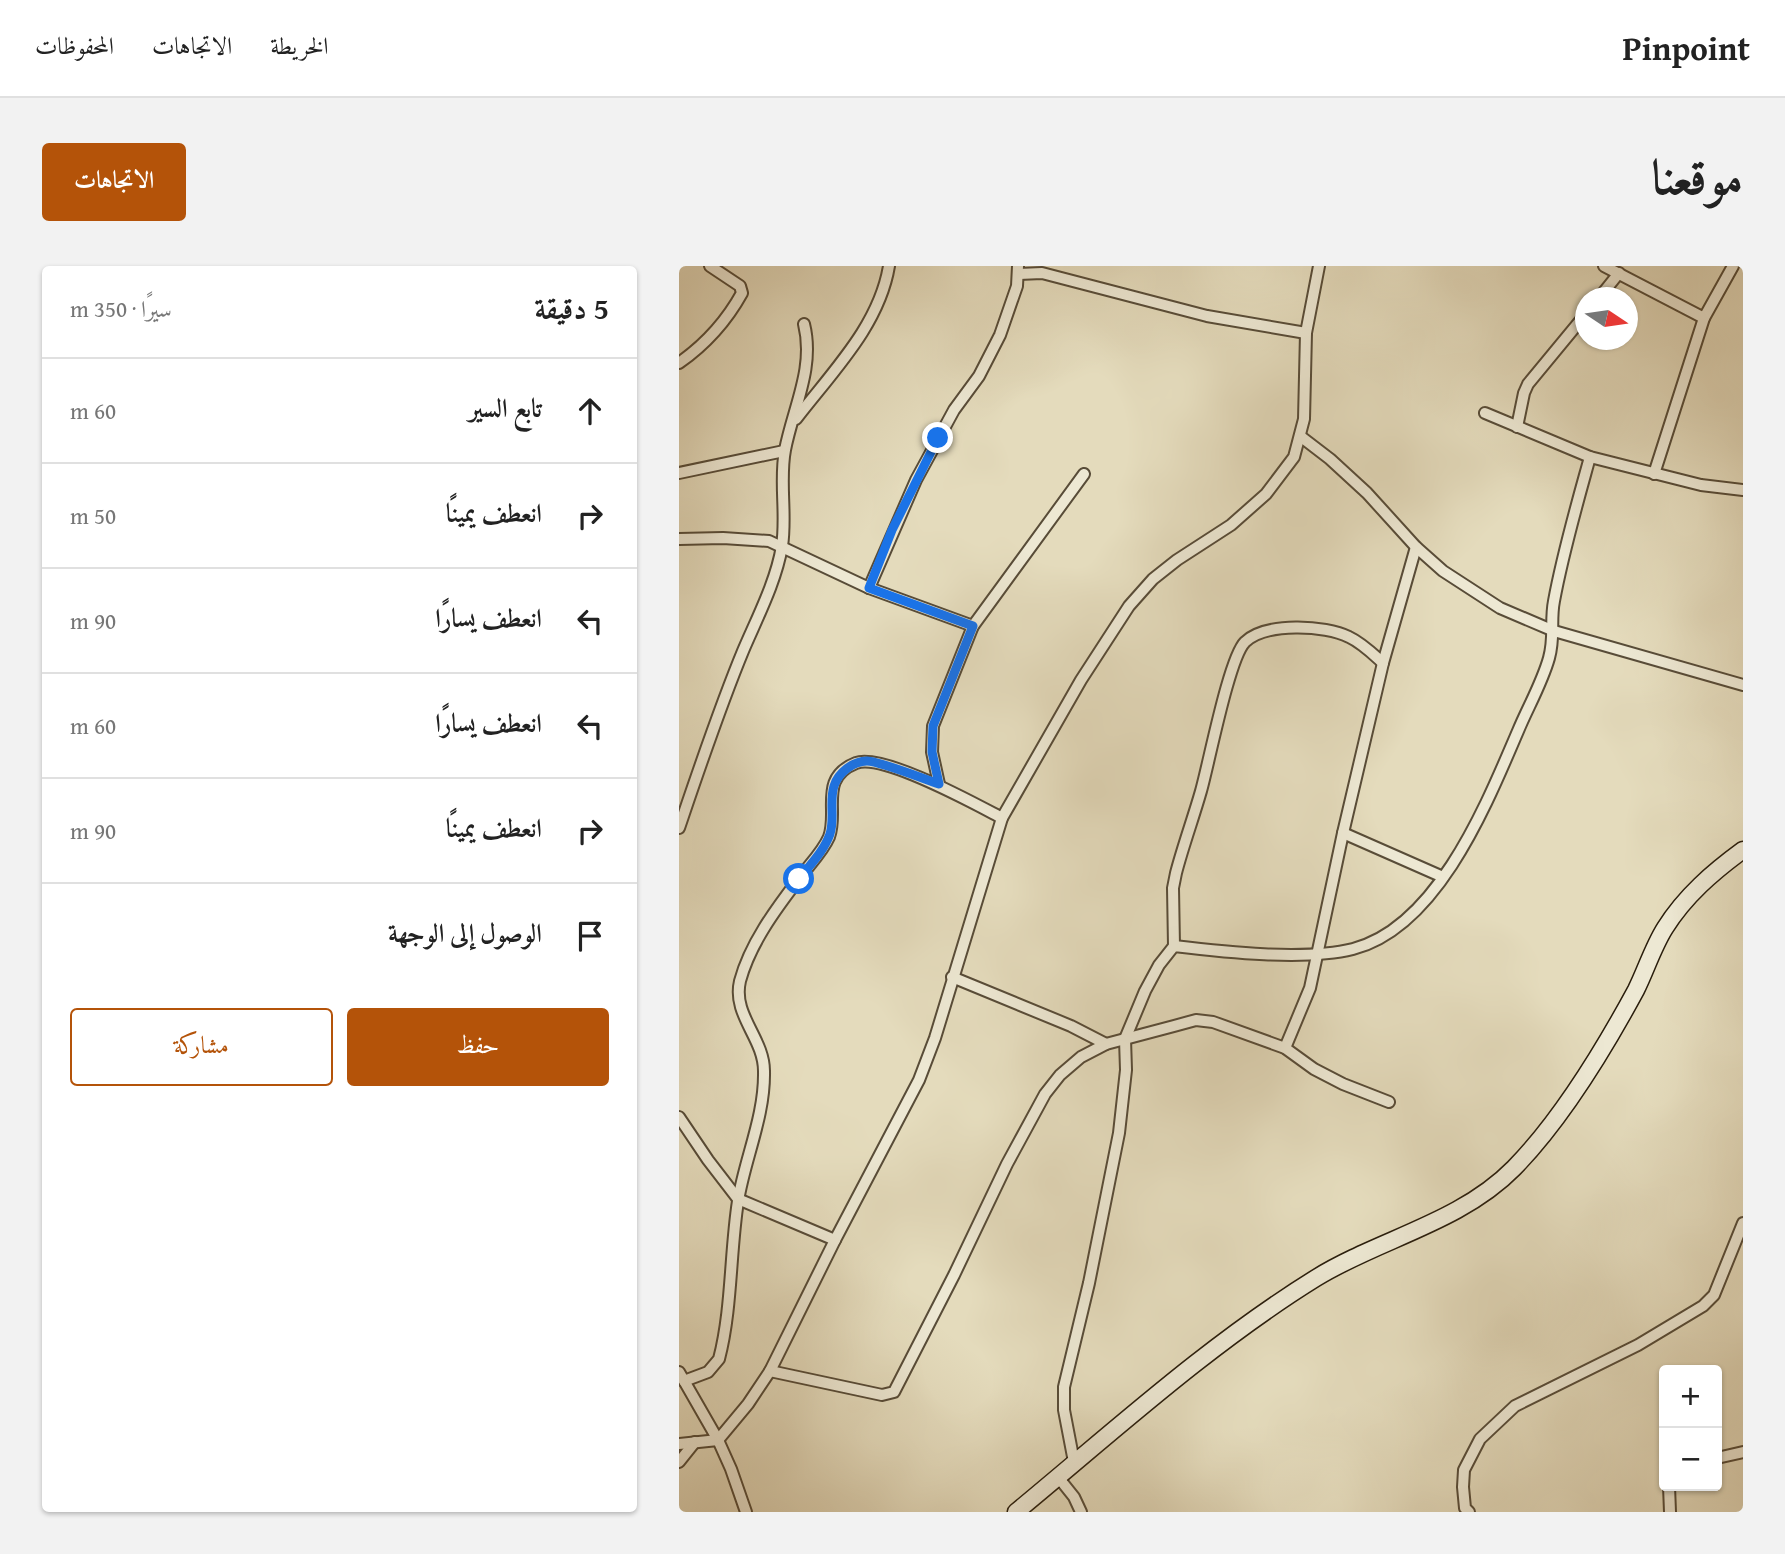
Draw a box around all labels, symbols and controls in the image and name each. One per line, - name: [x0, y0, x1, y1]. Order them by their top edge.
- text: Pinpoint: [1623, 24, 1750, 72]
- text: المحفوظات: [35, 28, 114, 63]
- text: الاتجاهات: [152, 28, 232, 63]
- text: الخريطة: [270, 28, 329, 63]
- text: موقعنا: [1651, 140, 1743, 212]
- button: الاتجاهات: [42, 143, 186, 221]
- text: 5 دقيقة: [534, 286, 609, 330]
- north arrow: [1575, 287, 1638, 350]
- text: سيرًا · 350 m: [70, 292, 172, 325]
- text: تابع السير: [468, 388, 542, 427]
- icon: ahead: [571, 392, 609, 430]
- text: 60 m: [70, 394, 116, 427]
- route end: [922, 422, 953, 453]
- text: انعطف يمينًا: [446, 493, 542, 532]
- icon: right: [571, 497, 609, 535]
- text: 50 m: [70, 499, 116, 532]
- text: انعطف يسارًا: [435, 598, 542, 637]
- icon: left: [571, 602, 609, 640]
- text: 90 m: [70, 604, 116, 637]
- text: انعطف يسارًا: [435, 703, 542, 742]
- icon: left: [571, 707, 609, 745]
- text: 60 m: [70, 709, 116, 742]
- text: انعطف يمينًا: [446, 808, 542, 847]
- icon: right: [571, 812, 609, 850]
- text: 90 m: [70, 814, 116, 847]
- route start: [783, 863, 814, 894]
- text: الوصول إلى الوجهة: [388, 913, 542, 952]
- icon: arrive: [571, 917, 609, 955]
- button: مشاركة: [70, 1008, 333, 1086]
- button: حفظ: [347, 1008, 609, 1086]
- map controls: [1659, 1365, 1722, 1491]
- button: +: [1659, 1365, 1722, 1428]
- button: −: [1659, 1428, 1722, 1491]

